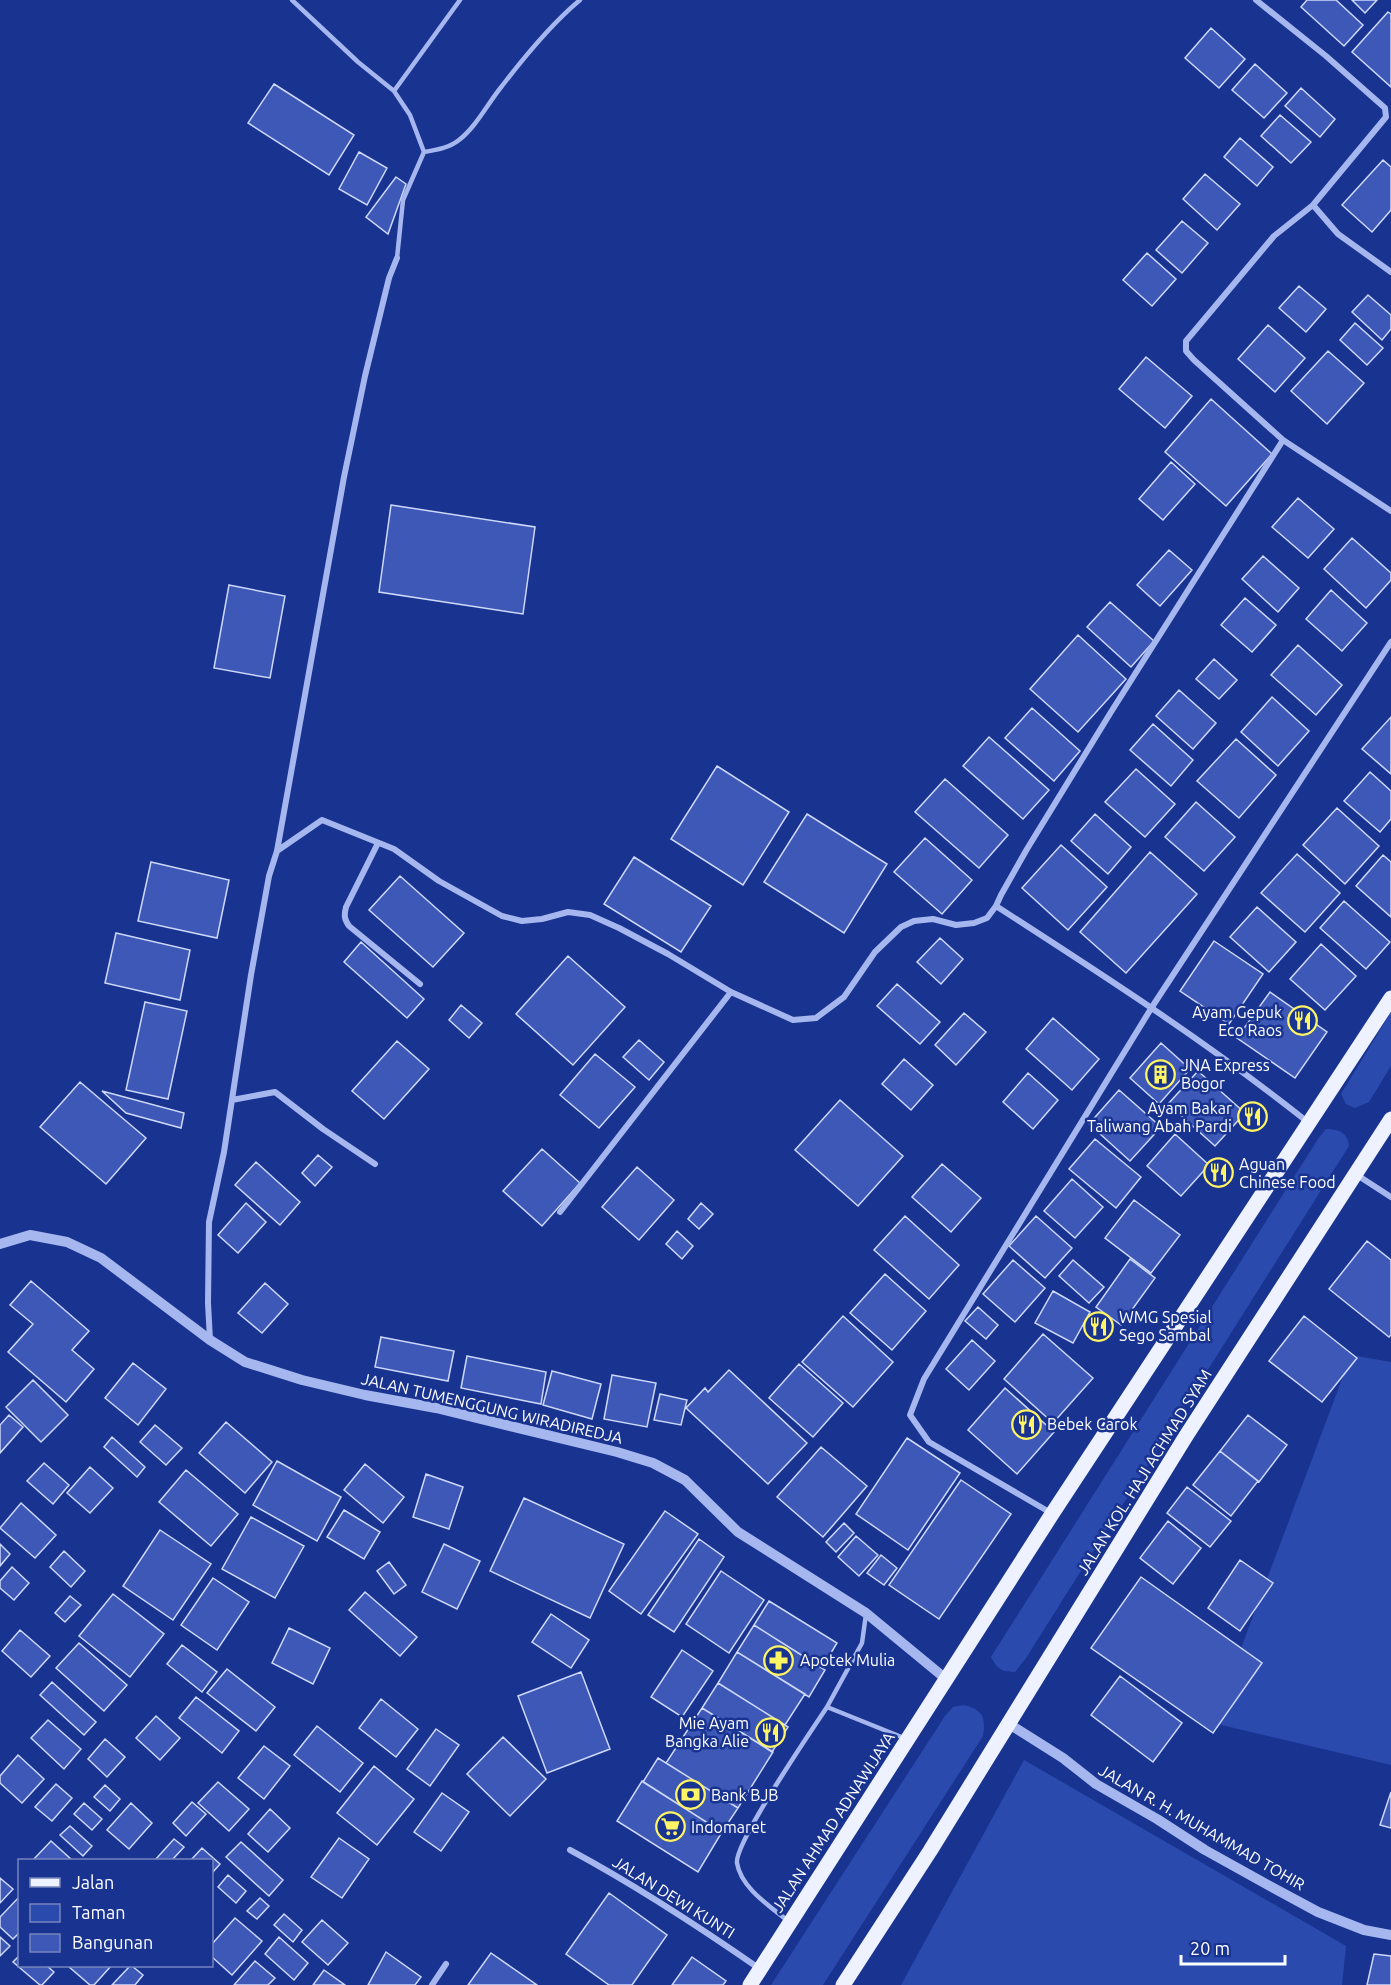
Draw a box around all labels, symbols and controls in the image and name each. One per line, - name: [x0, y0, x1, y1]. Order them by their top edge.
- place label: Ayam Gepuk Eco Raos: [1192, 1003, 1282, 1039]
- restaurant icon: Ayam Gepuk Eco Raos: [1287, 1005, 1319, 1037]
- place label: JNA Express Bogor: [1181, 1056, 1270, 1092]
- building icon: JNA Express Bogor: [1144, 1058, 1176, 1090]
- place label: Ayam Bakar Taliwang Abah Pardi: [1087, 1099, 1232, 1135]
- restaurant icon: Ayam Bakar Taliwang Abah Pardi: [1237, 1101, 1269, 1133]
- place label: Aguan Chinese Food: [1239, 1155, 1336, 1191]
- restaurant icon: Aguan Chinese Food: [1202, 1157, 1234, 1189]
- place label: WMG Spesial Sego Sambal: [1119, 1308, 1212, 1344]
- restaurant icon: WMG Spesial Sego Sambal: [1082, 1310, 1114, 1342]
- street label: JALAN KOL. HAJI ACHMAD SYAM: [1073, 1366, 1215, 1578]
- street label: JALAN TUMENGGUNG WIRADIREDJA: [360, 1369, 625, 1447]
- restaurant icon: Bebek Carok: [1010, 1408, 1042, 1440]
- place label: Bebek Carok: [1047, 1415, 1137, 1433]
- pharmacy icon: Apotek Mulia: [763, 1644, 795, 1676]
- place label: Apotek Mulia: [800, 1651, 895, 1669]
- place label: Mie Ayam Bangka Alie: [665, 1714, 749, 1750]
- restaurant icon: Mie Ayam Bangka Alie: [754, 1716, 786, 1748]
- street label: JALAN AHMAD ADNAWIJAYA: [768, 1728, 898, 1915]
- street label: JALAN R. H. MUHAMMAD TOHIR: [1096, 1761, 1308, 1893]
- bank icon: Bank BJB: [674, 1779, 706, 1811]
- place label: Bank BJB: [711, 1786, 778, 1804]
- supermarket icon: Indomaret: [654, 1811, 686, 1843]
- place label: Indomaret: [691, 1818, 767, 1836]
- street label: JALAN DEWI KUNTI: [610, 1852, 738, 1942]
- legend: [18, 1859, 213, 1967]
- text: Jalan: [72, 1872, 114, 1892]
- text: Taman: [72, 1902, 126, 1922]
- scale bar: [1181, 1928, 1284, 1966]
- text: Bangunan: [72, 1932, 153, 1952]
- text: 20 m: [1190, 1938, 1230, 1958]

